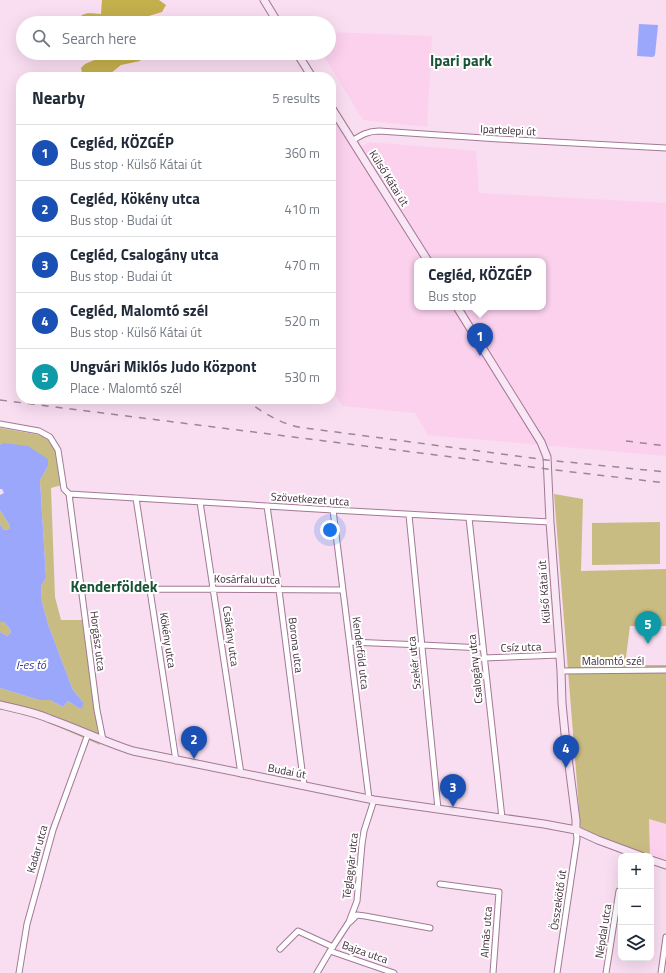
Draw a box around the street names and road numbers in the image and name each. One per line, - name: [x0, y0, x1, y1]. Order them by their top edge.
- street label: Ipartelepi út: [480, 121, 536, 139]
- street label: Külső Kátai út: [365, 147, 413, 209]
- street label: Szövetkezet utca: [270, 488, 350, 510]
- street label: Külső Kátai út: [534, 560, 554, 624]
- street label: Kosárfalu utca: [214, 570, 281, 588]
- street label: Csákány utca: [219, 605, 243, 668]
- street label: Horgász utca: [86, 610, 110, 673]
- street label: Kökény utca: [156, 611, 180, 669]
- street label: Borona utca: [285, 616, 307, 674]
- street label: Kenderföld utca: [349, 616, 373, 691]
- street label: Csalogány utca: [463, 633, 487, 705]
- street label: Szekér utca: [403, 635, 425, 690]
- street label: Csíz utca: [500, 638, 542, 656]
- street label: Malomtó szél: [582, 653, 644, 669]
- street label: Budai út: [267, 759, 308, 783]
- street label: Kadar utca: [23, 823, 52, 875]
- street label: Téglagyár utca: [338, 831, 362, 900]
- street label: Összekötő út: [546, 869, 570, 931]
- street label: Népdal utca: [591, 902, 615, 959]
- street label: Almás utca: [476, 905, 496, 958]
- street label: Bajza utca: [340, 937, 391, 967]

